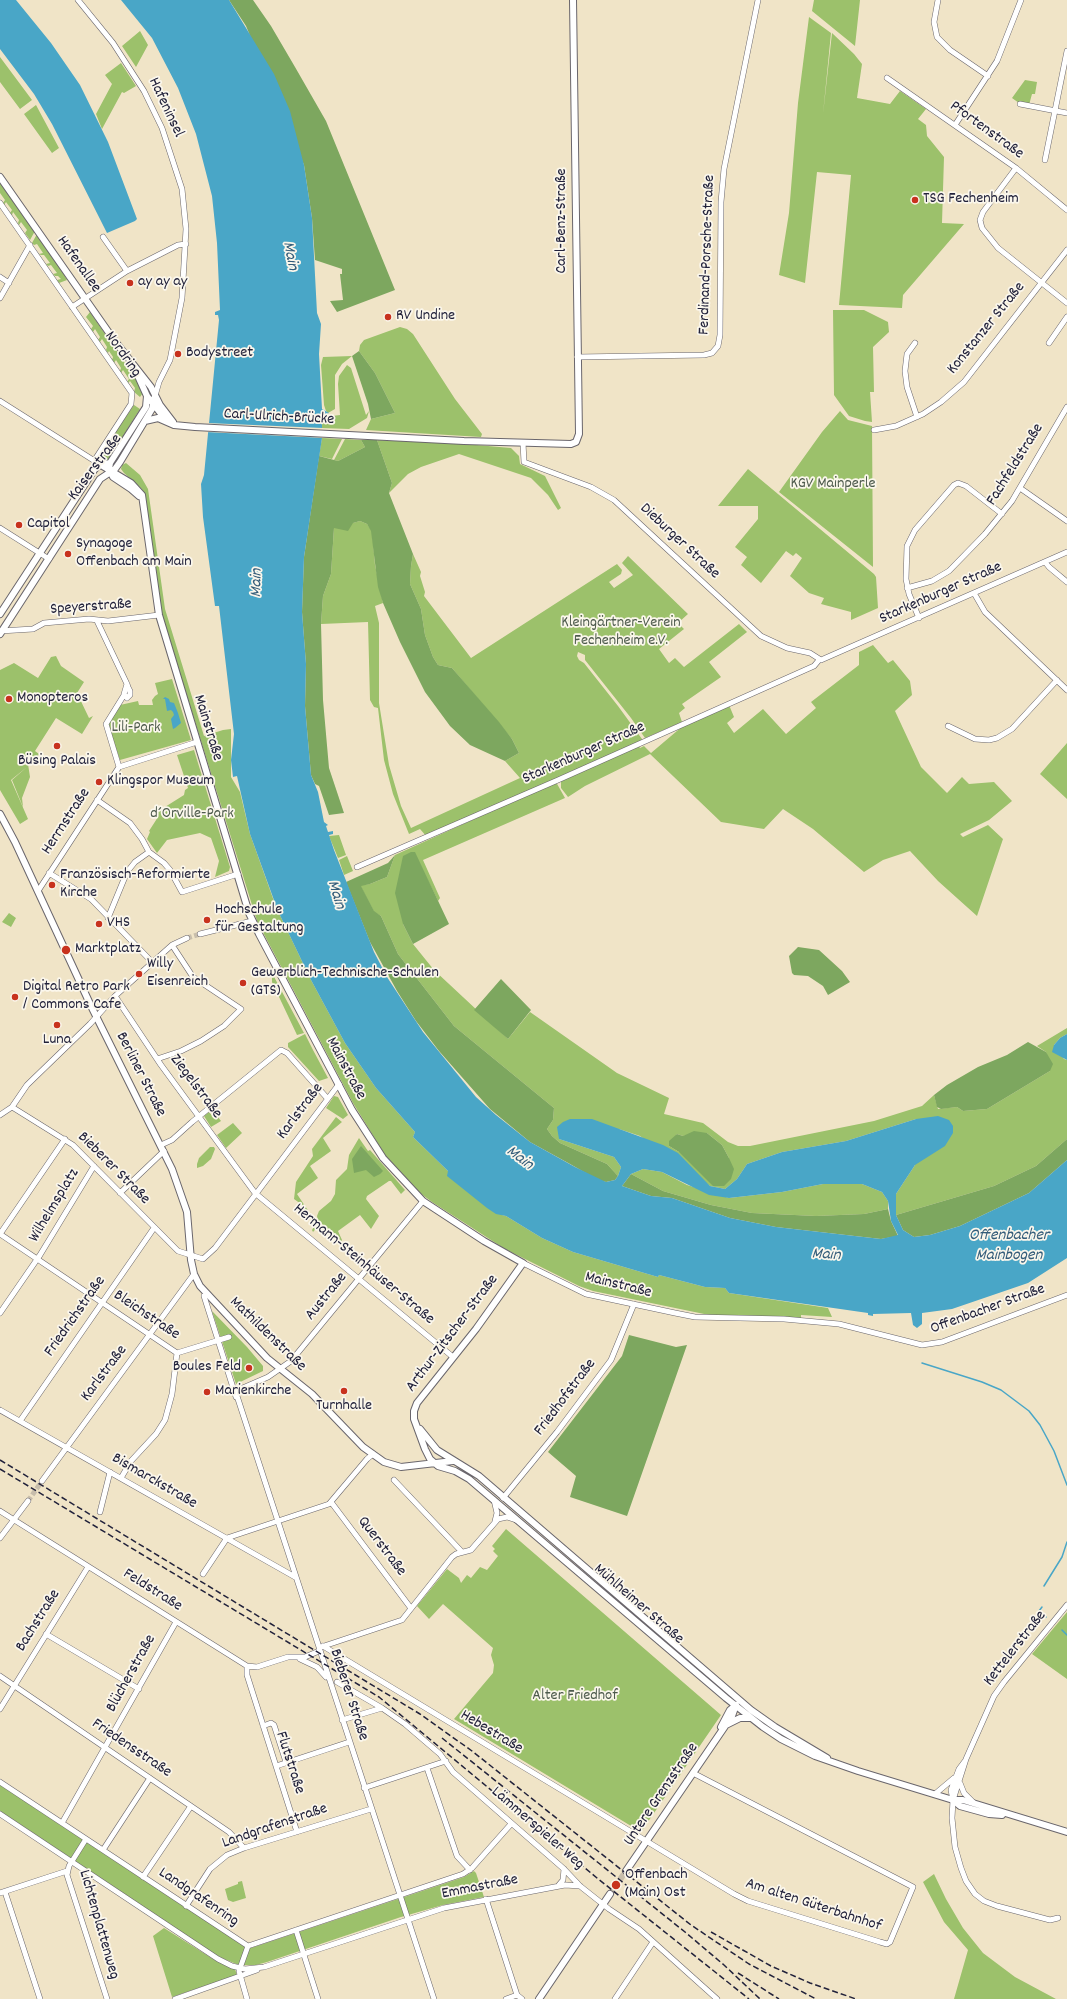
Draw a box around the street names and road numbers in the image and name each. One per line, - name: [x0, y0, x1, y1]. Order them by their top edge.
- street label: Hafeninsel: [143, 75, 187, 141]
- street label: Pfortenstraße: [945, 98, 1027, 164]
- street label: Carl-Benz-Straße: [553, 168, 573, 274]
- street label: Ferdinand-Porsche-Straße: [696, 175, 720, 335]
- street label: Hafenallee: [52, 233, 104, 297]
- street label: Konstanzer Straße: [944, 279, 1030, 379]
- street label: Nordring: [99, 328, 145, 382]
- street label: Carl-Ulrich-Brücke: [223, 406, 335, 430]
- street label: Fachfeldstraße: [983, 420, 1049, 510]
- street label: Kaiserstraße: [65, 431, 127, 505]
- street label: Dieburger Straße: [635, 500, 723, 584]
- street label: Starkenburger Straße: [877, 558, 1005, 630]
- street label: Speyerstraße: [50, 596, 132, 620]
- street label: Mainstraße: [188, 693, 226, 763]
- street label: Starkenburger Straße: [520, 718, 648, 790]
- street label: Herrnstraße: [38, 785, 96, 859]
- street label: Berliner Straße: [110, 1029, 170, 1121]
- street label: Mainstraße: [321, 1035, 369, 1103]
- street label: Ziegelstraße: [165, 1051, 225, 1123]
- street label: Karlstraße: [274, 1080, 328, 1144]
- street label: Bieberer Straße: [73, 1129, 153, 1209]
- street label: Wilhelmsplatz: [26, 1166, 84, 1246]
- street label: Hermann-Steinhäuser-Straße: [288, 1200, 438, 1330]
- street label: Mainstraße: [583, 1268, 653, 1304]
- street label: Austraße: [302, 1269, 352, 1325]
- street label: Arthur-Zitscher-Straße: [403, 1271, 503, 1397]
- street label: Friedrichstraße: [41, 1273, 111, 1361]
- street label: Offenbacher Straße: [928, 1280, 1048, 1340]
- street label: Bleichstraße: [109, 1287, 183, 1345]
- street label: Mathildenstraße: [225, 1294, 309, 1376]
- street label: Karlstraße: [78, 1342, 132, 1406]
- street label: Friedhofstraße: [531, 1356, 601, 1440]
- street label: Bismarckstraße: [108, 1450, 200, 1514]
- street label: Querstraße: [352, 1513, 410, 1581]
- street label: Mühlheimer Straße: [589, 1561, 687, 1649]
- street label: Feldstraße: [119, 1565, 185, 1617]
- street label: Bachstraße: [12, 1586, 66, 1656]
- street label: Kettelerstraße: [980, 1607, 1052, 1691]
- street label: Blücherstraße: [103, 1632, 161, 1716]
- street label: Bieberer Straße: [324, 1647, 372, 1743]
- street label: Hebestraße: [456, 1707, 526, 1759]
- street label: Friedensstraße: [87, 1715, 175, 1783]
- street label: Flutstraße: [270, 1729, 308, 1797]
- street label: Untere Grenzstraße: [621, 1740, 703, 1850]
- street label: Lämmerspieler Weg: [486, 1783, 588, 1875]
- street label: Landgrafenstraße: [220, 1800, 330, 1854]
- street label: Landgrafenring: [154, 1864, 242, 1932]
- street label: Lichtenplattenweg: [73, 1868, 123, 1982]
- street label: Emmastraße: [440, 1871, 520, 1905]
- street label: Am alten Güterbahnhof: [743, 1875, 883, 1937]

